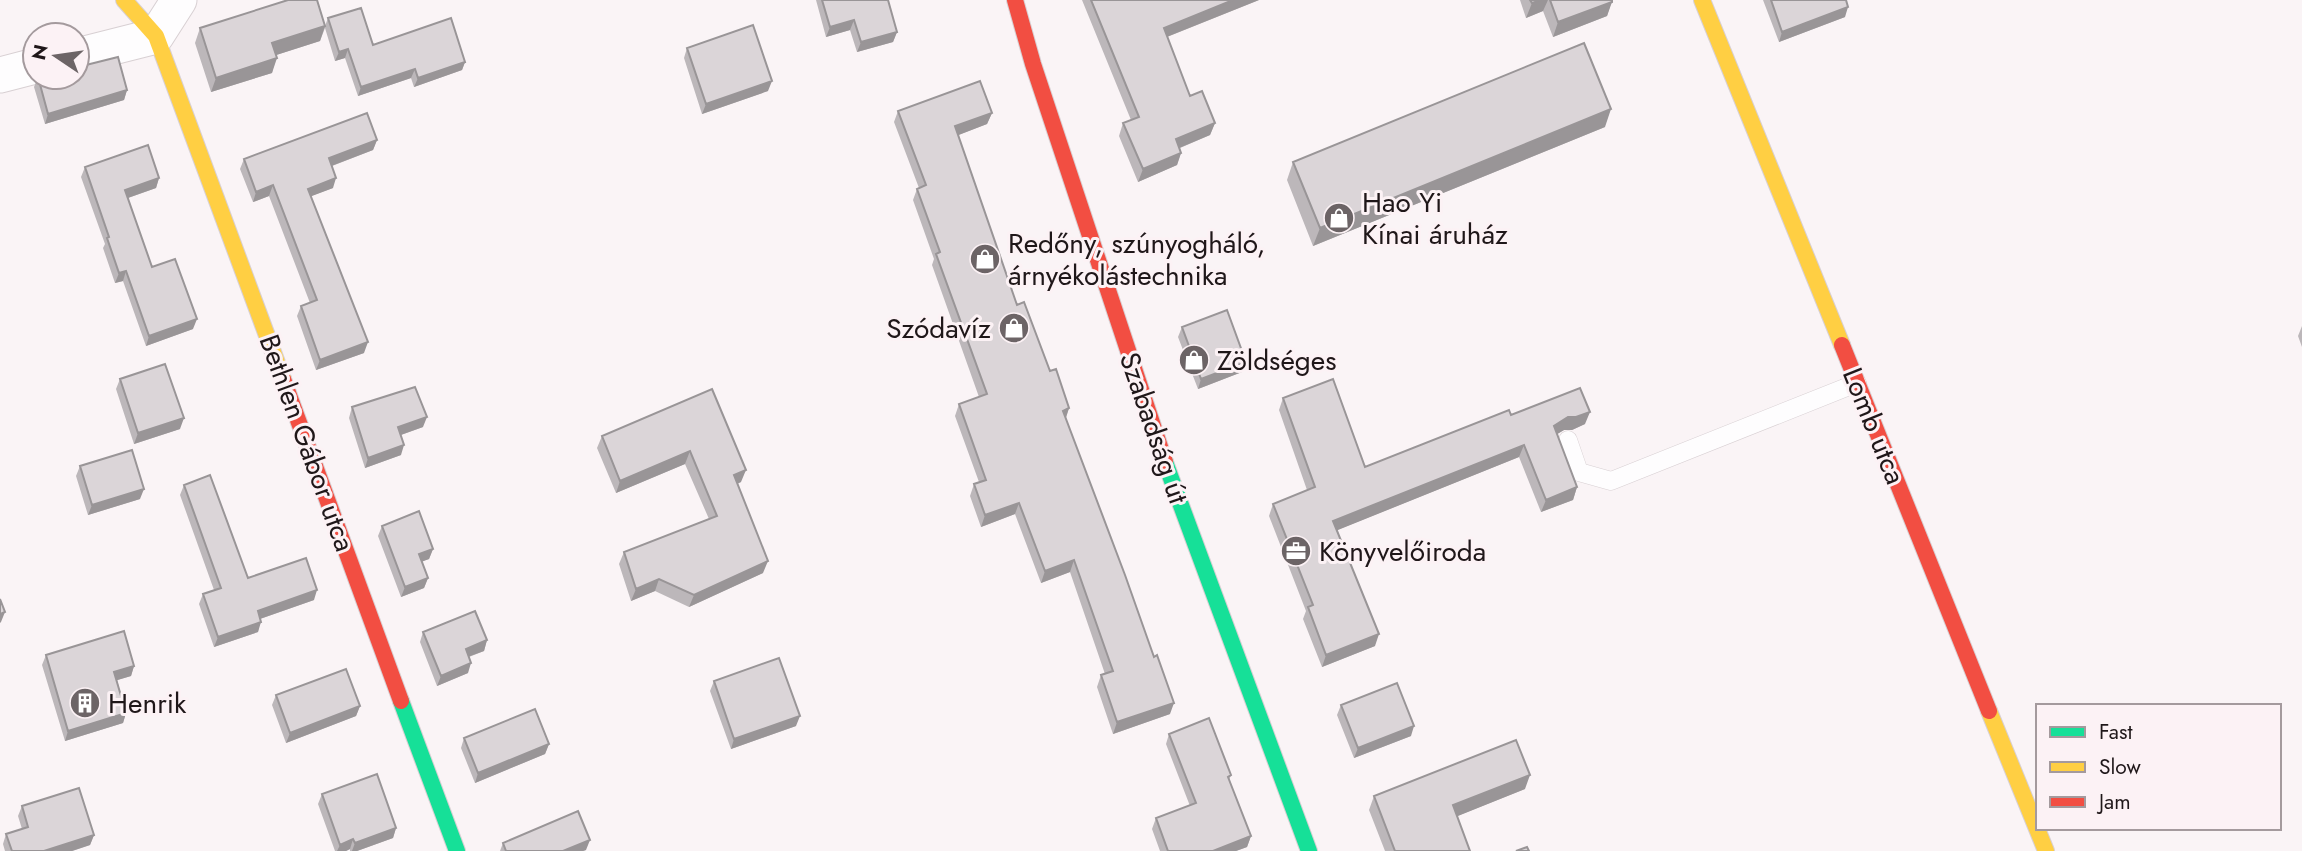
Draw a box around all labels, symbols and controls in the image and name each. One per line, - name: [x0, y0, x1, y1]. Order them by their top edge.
- north arrow: [21, 21, 91, 91]
- text: N: [25, 42, 55, 63]
- place label: Hao Yi Kínai áruház: [1362, 182, 1508, 255]
- shop icon: Hao Yi Kínai áruház: [1322, 201, 1356, 235]
- place label: Redőny, szúnyogháló, árnyékolástechnika: [1008, 223, 1265, 296]
- shop icon: Redőny, szúnyogháló, árnyékolástechnika: [968, 242, 1002, 276]
- place label: Szódavíz: [886, 308, 991, 349]
- shop icon: Szódavíz: [997, 311, 1031, 345]
- street label: Bethlen Gábor utca: [249, 329, 365, 557]
- place label: Zöldséges: [1217, 340, 1336, 381]
- shop icon: Zöldséges: [1177, 343, 1211, 377]
- street label: Szabadság út: [1109, 347, 1199, 510]
- street label: Lomb utca: [1832, 362, 1916, 490]
- place label: Könyvelőiroda: [1319, 531, 1486, 572]
- office icon: Könyvelőiroda: [1279, 534, 1313, 568]
- place label: Henrik: [108, 683, 187, 724]
- building icon: Henrik: [68, 686, 102, 720]
- legend: [2036, 704, 2281, 830]
- text: Fast: [2099, 717, 2132, 747]
- text: Slow: [2099, 752, 2141, 782]
- text: Jam: [2096, 787, 2131, 817]

